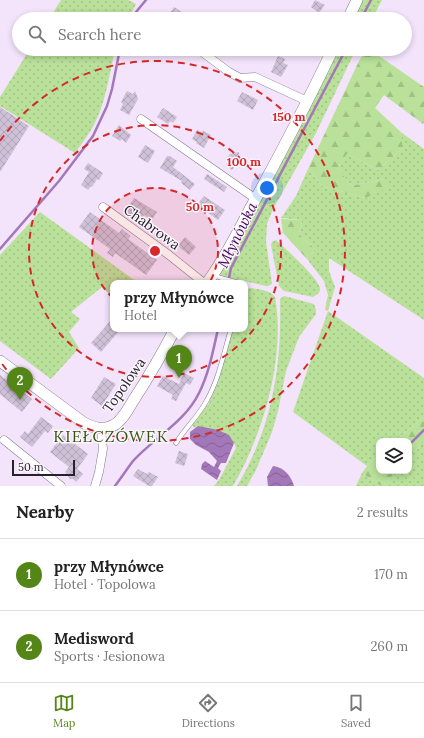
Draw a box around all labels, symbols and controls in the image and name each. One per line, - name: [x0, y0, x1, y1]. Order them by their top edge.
- search box: [12, 12, 412, 56]
- icon: search: [26, 23, 48, 45]
- text: Search here: [58, 25, 141, 44]
- text: 150 m: [272, 109, 306, 124]
- text: 100 m: [227, 154, 261, 169]
- your location: [257, 178, 277, 198]
- water label: Młynówka: [213, 198, 261, 271]
- text: 50 m: [186, 199, 214, 214]
- street label: Chabrowa: [120, 200, 184, 254]
- centre of rings: [148, 244, 162, 258]
- popup: [110, 280, 248, 332]
- text: przy Młynówce: [124, 288, 234, 307]
- text: Hotel: [124, 307, 157, 324]
- pin: 1: [166, 345, 192, 378]
- street label: Topolowa: [99, 354, 149, 416]
- pin: 2: [7, 367, 33, 400]
- district label: KIEŁCZÓWEK: [53, 426, 169, 446]
- map controls: [376, 438, 412, 474]
- button: layers: [376, 438, 412, 474]
- scale bar: [12, 458, 75, 477]
- text: 50 m: [18, 460, 44, 474]
- text: Nearby: [16, 501, 74, 523]
- text: 2 results: [357, 504, 408, 521]
- text: przy Młynówce: [54, 557, 164, 576]
- text: 1: [26, 566, 32, 583]
- text: 170 m: [374, 566, 408, 583]
- text: Hotel · Topolowa: [54, 576, 156, 593]
- text: Medisword: [54, 629, 134, 648]
- text: 2: [26, 638, 32, 655]
- text: 260 m: [370, 638, 408, 655]
- text: Sports · Jesionowa: [54, 648, 165, 665]
- tab: Map: [53, 692, 75, 730]
- tab: Directions: [182, 692, 235, 730]
- tab: Saved: [341, 692, 371, 730]

